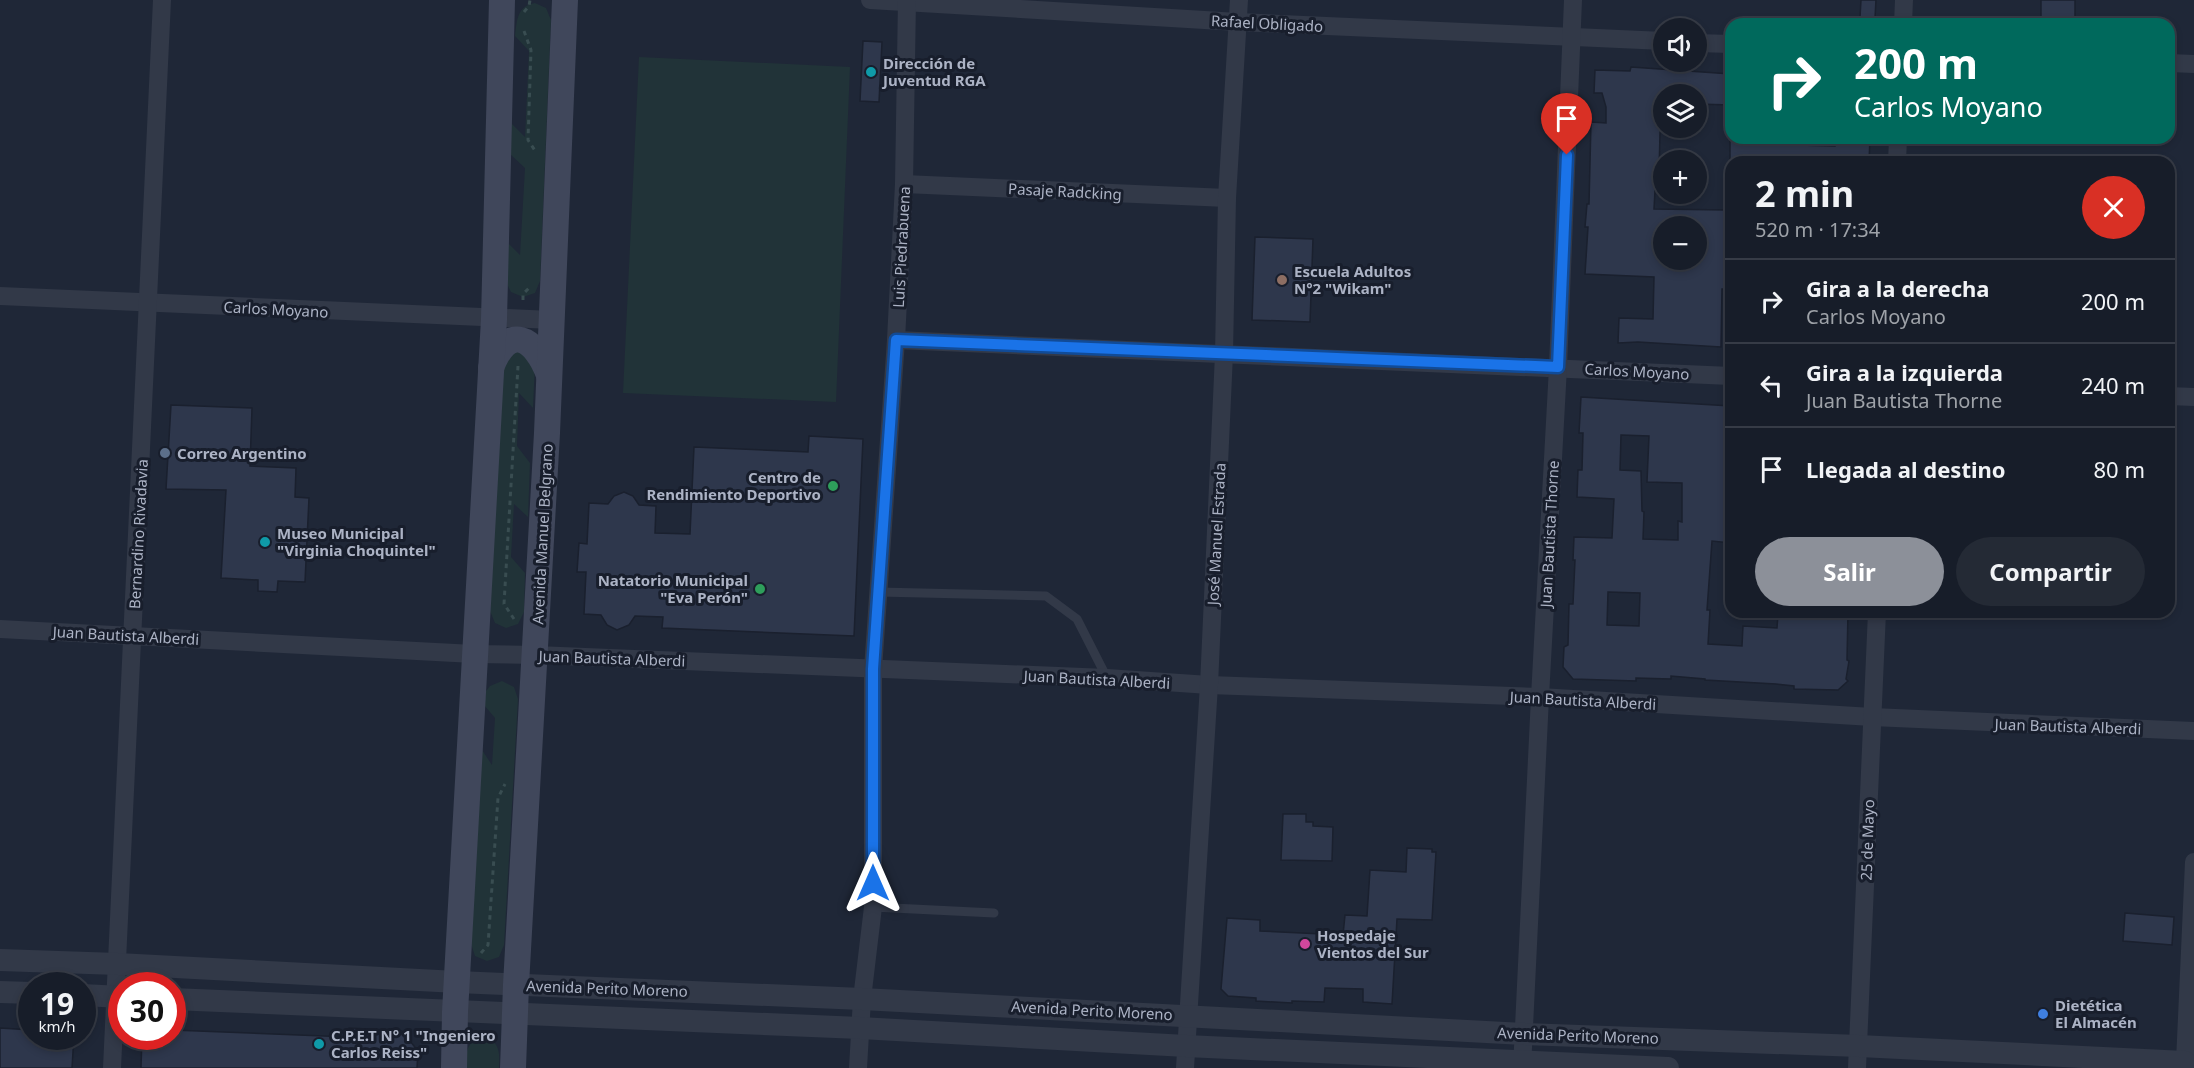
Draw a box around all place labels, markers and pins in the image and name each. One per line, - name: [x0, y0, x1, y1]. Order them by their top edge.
- place label: Dirección de Juventud RGA: [881, 53, 986, 90]
- marker: Dirección de Juventud RGA: [864, 65, 878, 79]
- pin: [1541, 93, 1592, 155]
- place label: Escuela Adultos N°2 "Wikam": [1294, 261, 1411, 298]
- marker: Escuela Adultos N°2 "Wikam": [1275, 273, 1289, 287]
- place label: Correo Argentino: [177, 443, 307, 463]
- marker: Correo Argentino: [158, 446, 172, 460]
- place label: Centro de Rendimiento Deportivo: [646, 467, 821, 504]
- marker: Centro de Rendimiento Deportivo: [826, 479, 840, 493]
- place label: Museo Municipal "Virginia Choquintel": [277, 523, 436, 560]
- marker: Museo Municipal "Virginia Choquintel": [258, 535, 272, 549]
- place label: Natatorio Municipal "Eva Perón": [598, 570, 748, 607]
- marker: Natatorio Municipal "Eva Perón": [753, 582, 767, 596]
- place label: Hospedaje Vientos del Sur: [1317, 925, 1429, 962]
- marker: Hospedaje Vientos del Sur: [1298, 937, 1312, 951]
- place label: Dietética El Almacén: [2055, 995, 2137, 1032]
- marker: Dietética El Almacén: [2036, 1007, 2050, 1021]
- place label: C.P.E.T N° 1 "Ingeniero Carlos Reiss": [331, 1025, 496, 1062]
- marker: C.P.E.T N° 1 "Ingeniero Carlos Reiss": [312, 1037, 326, 1051]

